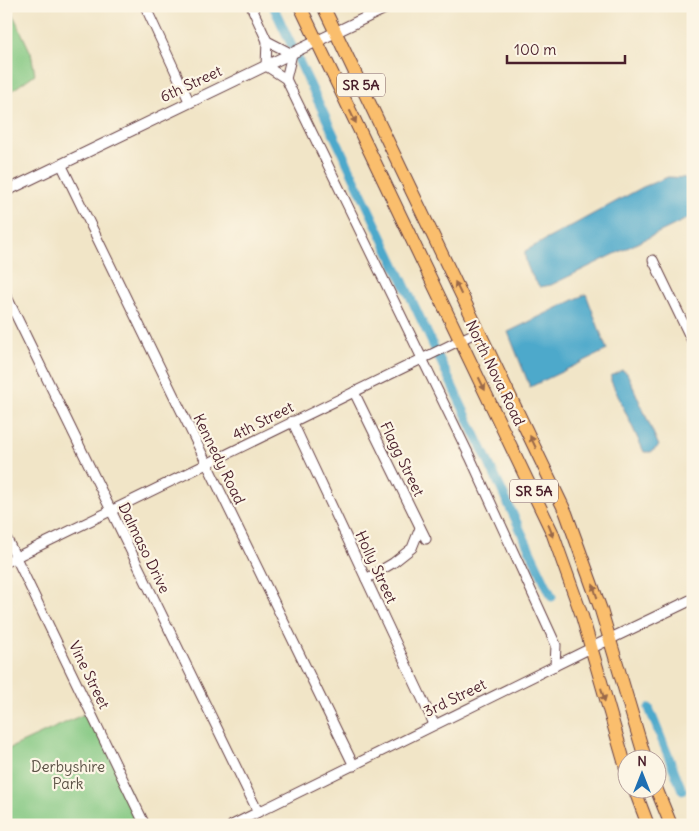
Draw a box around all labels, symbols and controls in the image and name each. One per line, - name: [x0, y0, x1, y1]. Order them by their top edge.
- scale bar: [507, 32, 624, 64]
- text: 100 m: [514, 40, 556, 59]
- street label: 6th Street: [157, 61, 225, 106]
- road number: SR 5A: [337, 74, 385, 96]
- one-way arrow: [350, 110, 358, 124]
- one-way arrow: [454, 280, 462, 295]
- street label: North Nova Road: [462, 317, 529, 429]
- one-way arrow: [478, 377, 486, 391]
- street label: 4th Street: [229, 397, 296, 444]
- street label: Kennedy Road: [189, 410, 250, 507]
- street label: Flagg Street: [376, 418, 429, 499]
- one-way arrow: [529, 435, 537, 449]
- road number: SR 5A: [510, 480, 558, 502]
- street label: Dalmaso Drive: [114, 499, 175, 596]
- one-way arrow: [548, 524, 556, 538]
- street label: Holly Street: [351, 527, 402, 606]
- one-way arrow: [591, 584, 599, 599]
- street label: Vine Street: [65, 638, 114, 712]
- street label: 3rd Street: [421, 674, 489, 721]
- one-way arrow: [600, 688, 608, 703]
- north arrow: [616, 748, 666, 798]
- text: N: [637, 752, 647, 770]
- park label: Derbyshire Park: [31, 757, 105, 793]

